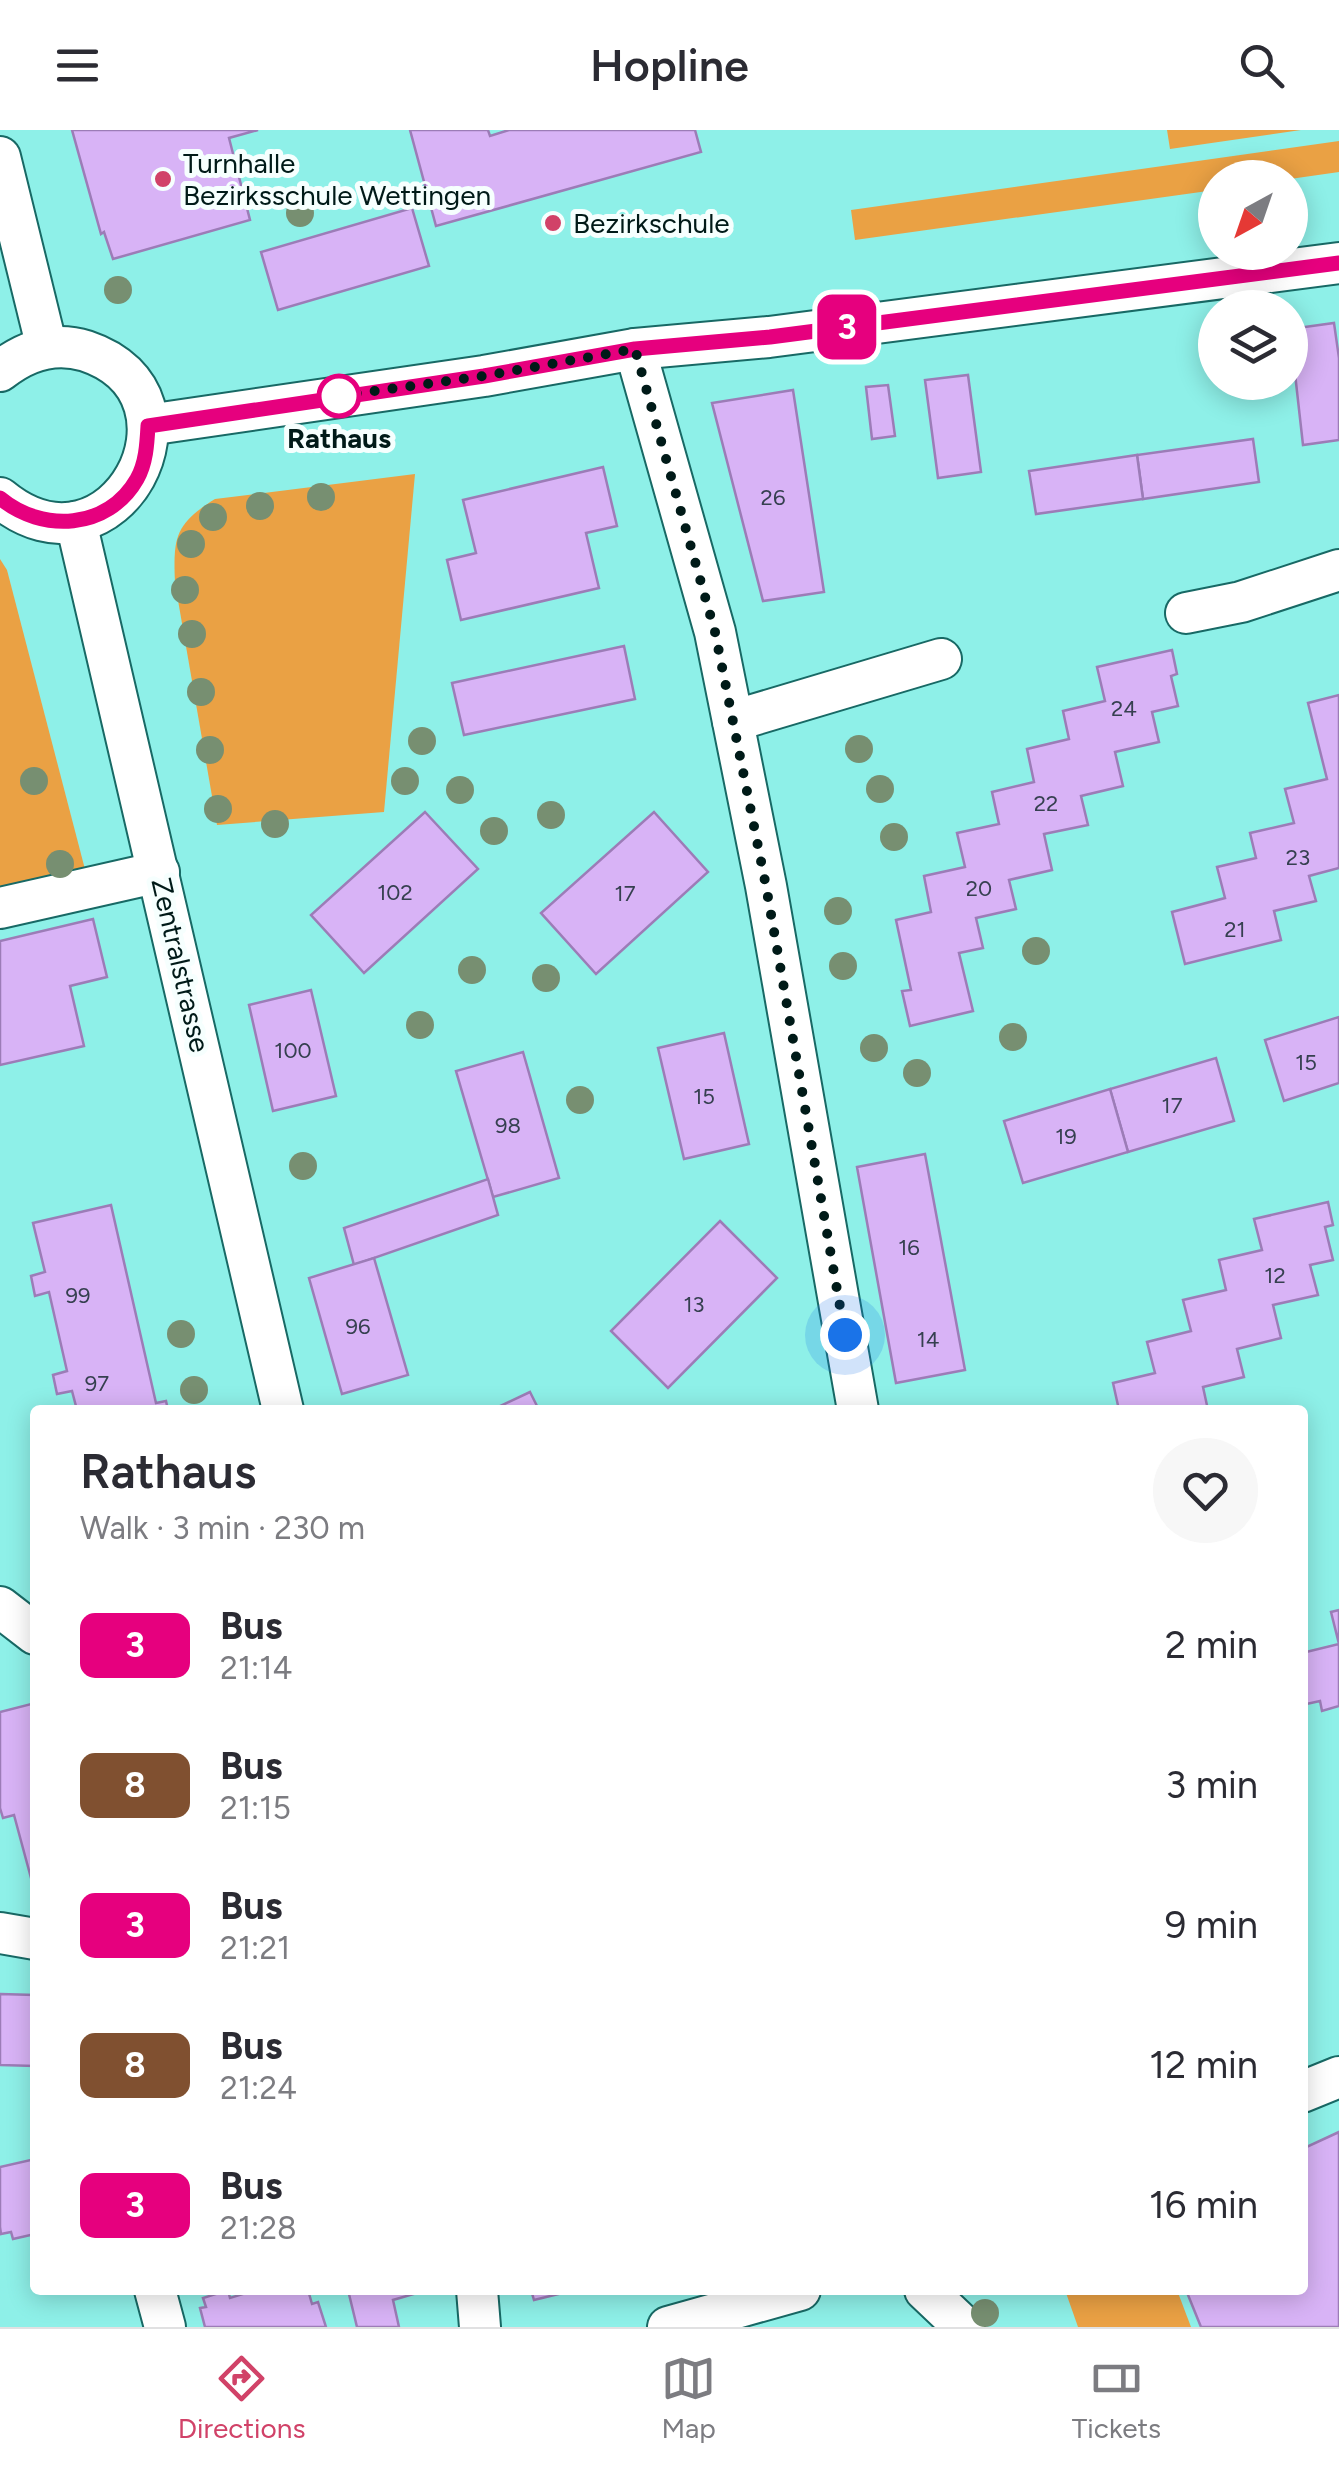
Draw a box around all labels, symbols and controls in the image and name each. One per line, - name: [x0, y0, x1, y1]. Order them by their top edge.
- icon: menu: [50, 38, 105, 93]
- text: Hopline: [590, 38, 749, 92]
- icon: search: [1234, 38, 1289, 93]
- place label: Turnhalle Bezirksschule Wettingen: [183, 146, 491, 212]
- north arrow: [1198, 160, 1308, 270]
- map controls: [1198, 160, 1308, 400]
- marker: Turnhalle Bezirksschule Wettingen: [152, 168, 174, 190]
- place label: Bezirkschule: [573, 206, 730, 240]
- marker: Bezirkschule: [542, 212, 564, 234]
- button: layers: [1198, 290, 1308, 400]
- line badge: 3: [814, 294, 880, 360]
- text: 3: [837, 306, 857, 348]
- marker: Rathaus: [318, 375, 360, 417]
- place label: Rathaus: [287, 421, 391, 455]
- house number: 26: [761, 484, 785, 511]
- house number: 24: [1111, 695, 1137, 722]
- house number: 22: [1034, 790, 1058, 817]
- house number: 23: [1286, 844, 1310, 871]
- street label: Zentralstrasse: [144, 874, 218, 1056]
- house number: 20: [966, 875, 992, 902]
- house number: 102: [377, 879, 413, 906]
- house number: 17: [615, 880, 636, 907]
- house number: 21: [1224, 916, 1246, 943]
- house number: 100: [274, 1037, 312, 1064]
- house number: 15: [1295, 1049, 1317, 1076]
- house number: 15: [693, 1083, 715, 1110]
- house number: 17: [1162, 1092, 1183, 1119]
- house number: 98: [495, 1112, 521, 1139]
- house number: 19: [1055, 1123, 1077, 1150]
- house number: 16: [898, 1234, 920, 1261]
- house number: 12: [1264, 1262, 1286, 1289]
- house number: 99: [66, 1282, 90, 1309]
- house number: 13: [683, 1291, 705, 1318]
- your location: [820, 1310, 870, 1360]
- house number: 96: [346, 1313, 370, 1340]
- house number: 14: [917, 1326, 939, 1353]
- house number: 97: [85, 1370, 109, 1397]
- button: heart: [1153, 1438, 1258, 1543]
- text: Rathaus: [80, 1442, 256, 1500]
- text: Walk · 3 min · 230 m: [80, 1509, 365, 1547]
- text: Bus: [220, 1603, 283, 1649]
- text: 2 min: [1165, 1622, 1258, 1668]
- text: 3: [125, 1624, 145, 1666]
- text: 21:14: [220, 1649, 292, 1687]
- text: Bus: [220, 1743, 283, 1789]
- text: 3 min: [1166, 1762, 1258, 1808]
- text: 8: [124, 1764, 146, 1806]
- text: 21:15: [220, 1789, 291, 1827]
- text: Bus: [220, 1883, 283, 1929]
- text: 9 min: [1165, 1902, 1258, 1948]
- text: 3: [125, 1904, 145, 1946]
- text: 21:21: [220, 1929, 290, 1967]
- text: Bus: [220, 2023, 283, 2069]
- text: 12 min: [1149, 2042, 1258, 2088]
- text: 8: [124, 2044, 146, 2086]
- text: 21:24: [220, 2069, 297, 2107]
- text: Bus: [220, 2163, 283, 2209]
- text: 16 min: [1149, 2182, 1258, 2228]
- text: 3: [125, 2184, 145, 2226]
- text: 21:28: [220, 2209, 297, 2247]
- tab: Directions: [178, 2351, 305, 2445]
- tab: Map: [661, 2351, 716, 2445]
- tab: Tickets: [1072, 2351, 1161, 2445]

